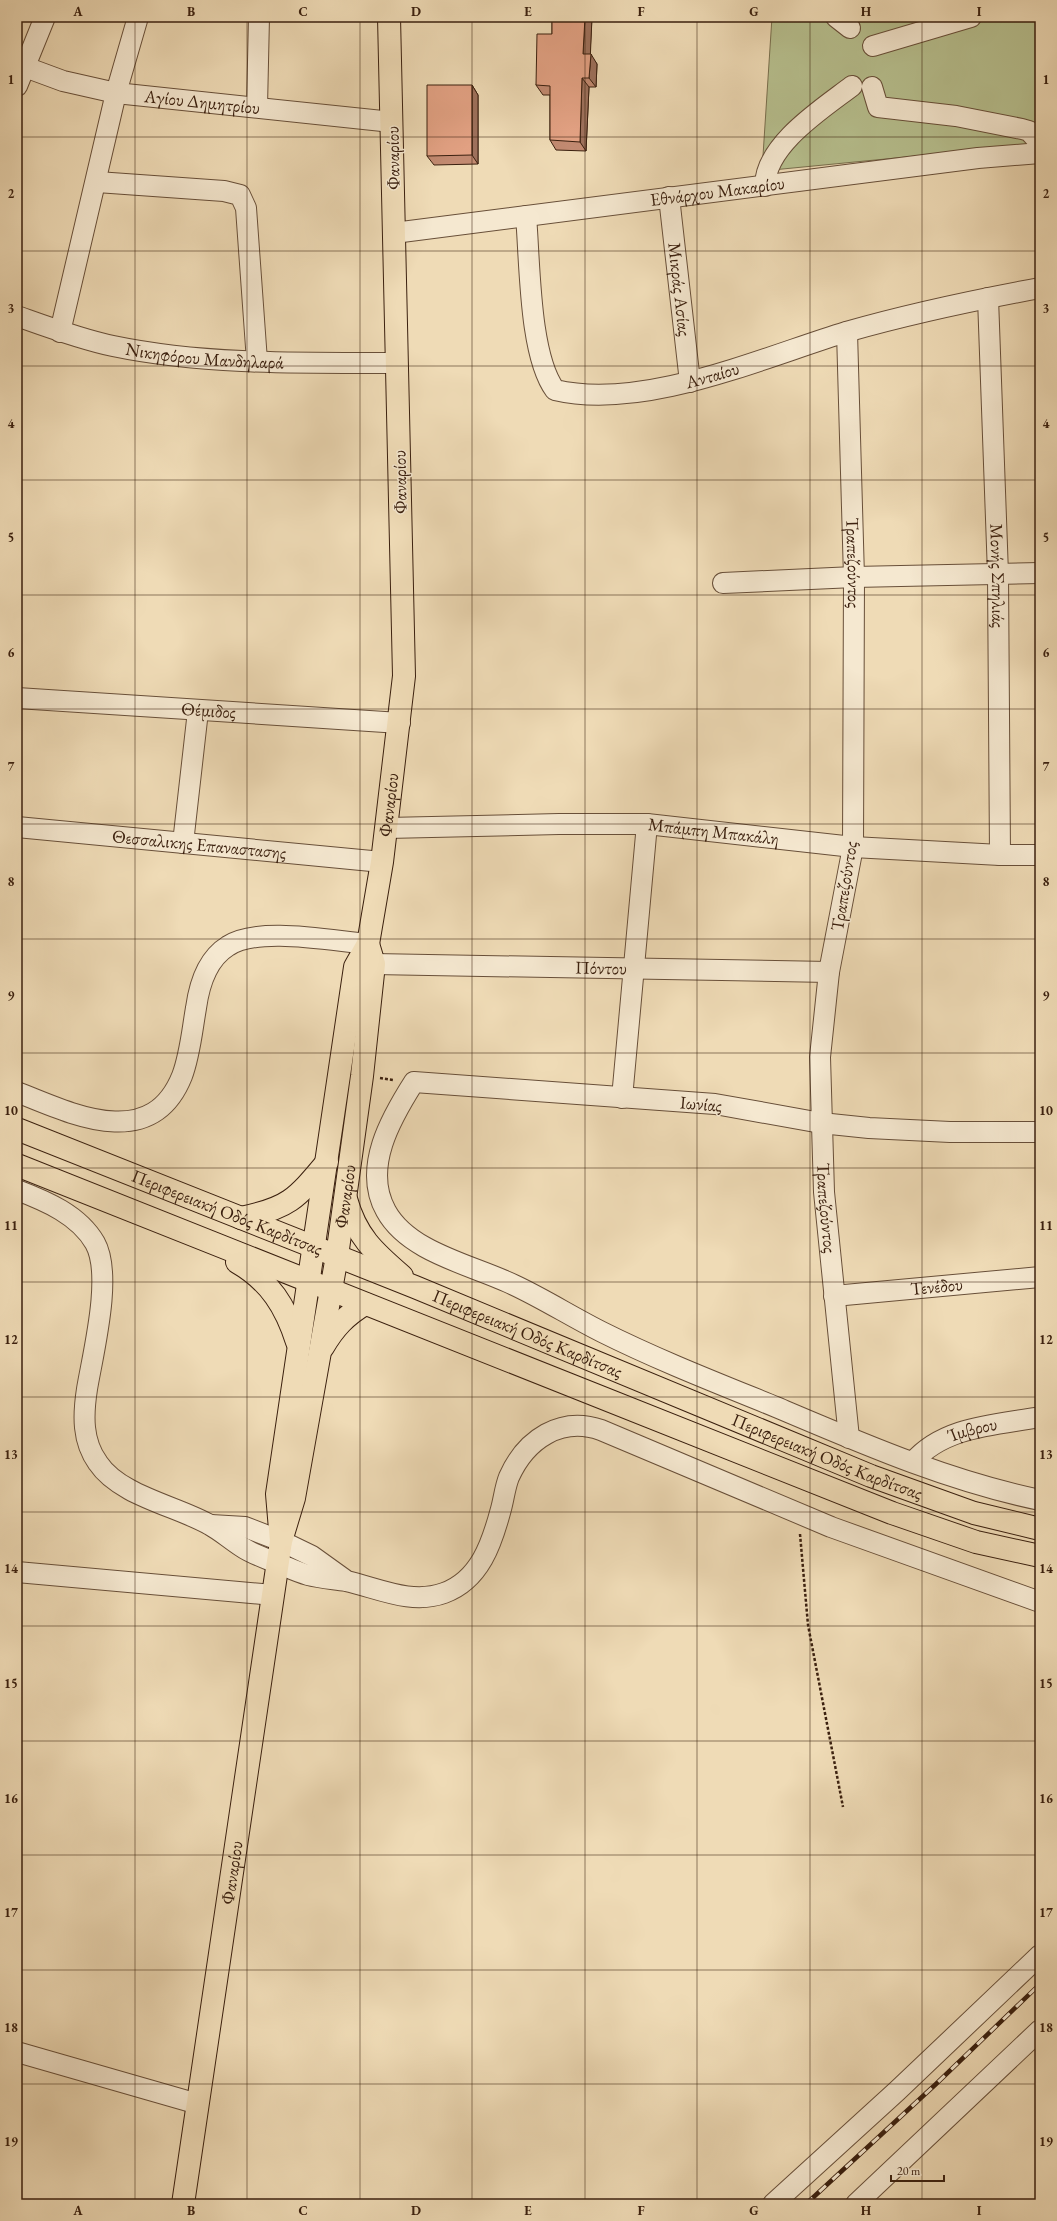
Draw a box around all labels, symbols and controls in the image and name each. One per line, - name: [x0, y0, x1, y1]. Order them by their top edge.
- text: A: [72, 3, 83, 20]
- text: B: [187, 3, 195, 20]
- text: C: [298, 3, 308, 20]
- text: D: [411, 3, 421, 20]
- text: E: [524, 3, 532, 20]
- text: F: [637, 3, 645, 20]
- text: G: [749, 3, 759, 20]
- text: H: [861, 3, 872, 20]
- text: I: [977, 3, 982, 20]
- text: 1: [8, 71, 15, 88]
- text: 1: [1043, 71, 1050, 88]
- street label: Αγίου Δημητρίου: [142, 84, 261, 119]
- street label: Φαναρίου: [380, 126, 405, 190]
- street label: Εθνάρχου Μακαρίου: [649, 171, 786, 211]
- text: 2: [8, 185, 15, 202]
- text: 2: [1043, 185, 1050, 202]
- street label: Μικράς Ασίας: [663, 241, 697, 338]
- text: 3: [8, 300, 15, 317]
- text: 3: [1043, 300, 1050, 317]
- street label: Νικηφόρου Μανδηλαρά: [124, 337, 285, 374]
- street label: Ανταίου: [682, 356, 742, 394]
- text: 4: [8, 415, 15, 432]
- text: 4: [1043, 415, 1050, 432]
- street label: Φαναρίου: [387, 450, 412, 514]
- street label: Τραπεζούντος: [841, 517, 866, 608]
- street label: Μονής Σπηλιάς: [985, 523, 1010, 628]
- text: 5: [8, 529, 14, 546]
- text: 5: [1043, 529, 1049, 546]
- text: 6: [8, 644, 15, 661]
- text: 6: [1043, 644, 1050, 661]
- street label: Θέμιδος: [181, 697, 237, 723]
- text: 7: [8, 758, 15, 775]
- text: 7: [1043, 758, 1050, 775]
- street label: Φαναρίου: [373, 772, 403, 838]
- street label: Μπάμπη Μπακάλη: [647, 812, 780, 850]
- street label: Θεσσαλικης Επαναστασης: [111, 824, 287, 864]
- street label: Τραπεζούντος: [825, 839, 862, 932]
- text: 8: [8, 873, 15, 890]
- text: 8: [1043, 873, 1050, 890]
- street label: Πόντου: [575, 956, 627, 979]
- text: 9: [8, 987, 15, 1004]
- text: 9: [1043, 987, 1050, 1004]
- street label: Ιωνίας: [679, 1090, 723, 1117]
- text: 10: [4, 1102, 18, 1119]
- text: 10: [1039, 1102, 1053, 1119]
- street label: Τραπεζούντος: [812, 1162, 842, 1254]
- street label: Φαναρίου: [329, 1163, 361, 1230]
- street label: Περιφερειακή Οδός Καρδίτσας: [128, 1164, 326, 1260]
- text: 11: [4, 1217, 18, 1234]
- text: 11: [1039, 1217, 1053, 1234]
- street label: Τενέδου: [909, 1272, 964, 1300]
- street label: Περιφερειακή Οδός Καρδίτσας: [429, 1284, 626, 1383]
- text: 12: [4, 1331, 18, 1348]
- text: 12: [1039, 1331, 1053, 1348]
- street label: Περιφερειακή Οδός Καρδίτσας: [729, 1408, 926, 1505]
- street label: Ίμβρου: [944, 1412, 999, 1447]
- text: 13: [4, 1446, 18, 1463]
- text: 13: [1039, 1446, 1053, 1463]
- text: 14: [4, 1560, 18, 1577]
- text: 14: [1039, 1560, 1053, 1577]
- text: 15: [4, 1675, 18, 1692]
- text: 15: [1039, 1675, 1053, 1692]
- text: 16: [4, 1790, 18, 1807]
- text: 16: [1039, 1790, 1053, 1807]
- street label: Φαναρίου: [215, 1839, 248, 1906]
- text: 17: [4, 1904, 18, 1921]
- text: 17: [1039, 1904, 1053, 1921]
- text: 18: [4, 2019, 18, 2036]
- text: 18: [1039, 2019, 1053, 2036]
- text: 19: [4, 2133, 18, 2150]
- text: 19: [1039, 2133, 1053, 2150]
- scale bar: [891, 2157, 944, 2183]
- text: 20 m: [897, 2163, 921, 2179]
- text: A: [72, 2202, 83, 2219]
- text: B: [187, 2202, 195, 2219]
- text: C: [298, 2202, 308, 2219]
- text: D: [411, 2202, 421, 2219]
- text: E: [524, 2202, 532, 2219]
- text: F: [637, 2202, 645, 2219]
- text: G: [749, 2202, 759, 2219]
- text: H: [861, 2202, 872, 2219]
- text: I: [977, 2202, 982, 2219]

